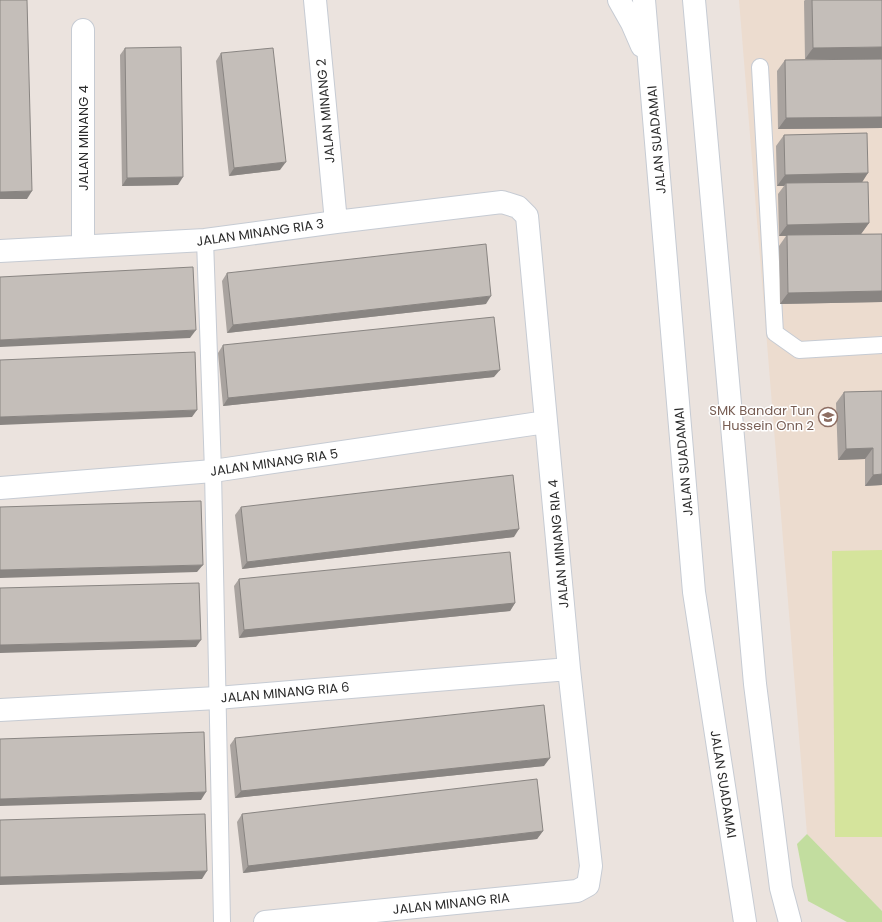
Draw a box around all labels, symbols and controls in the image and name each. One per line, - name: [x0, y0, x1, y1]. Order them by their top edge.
- street label: JALAN MINANG 2: [311, 58, 340, 164]
- street label: JALAN MINANG 4: [74, 85, 93, 191]
- street label: JALAN SUADAMAI: [642, 85, 671, 195]
- street label: JALAN MINANG RIA 3: [195, 214, 325, 251]
- place label: SMK Bandar Tun Hussein Onn 2: [709, 401, 814, 435]
- school or university icon: SMK Bandar Tun Hussein Onn 2: [817, 406, 839, 428]
- street label: JALAN SUADAMAI: [669, 407, 698, 517]
- street label: JALAN MINANG RIA 5: [209, 444, 339, 481]
- street label: JALAN MINANG RIA 4: [543, 479, 574, 609]
- street label: JALAN MINANG RIA 6: [220, 677, 350, 708]
- street label: JALAN SUADAMAI: [706, 729, 741, 839]
- street label: JALAN MINANG RIA: [392, 888, 511, 919]

